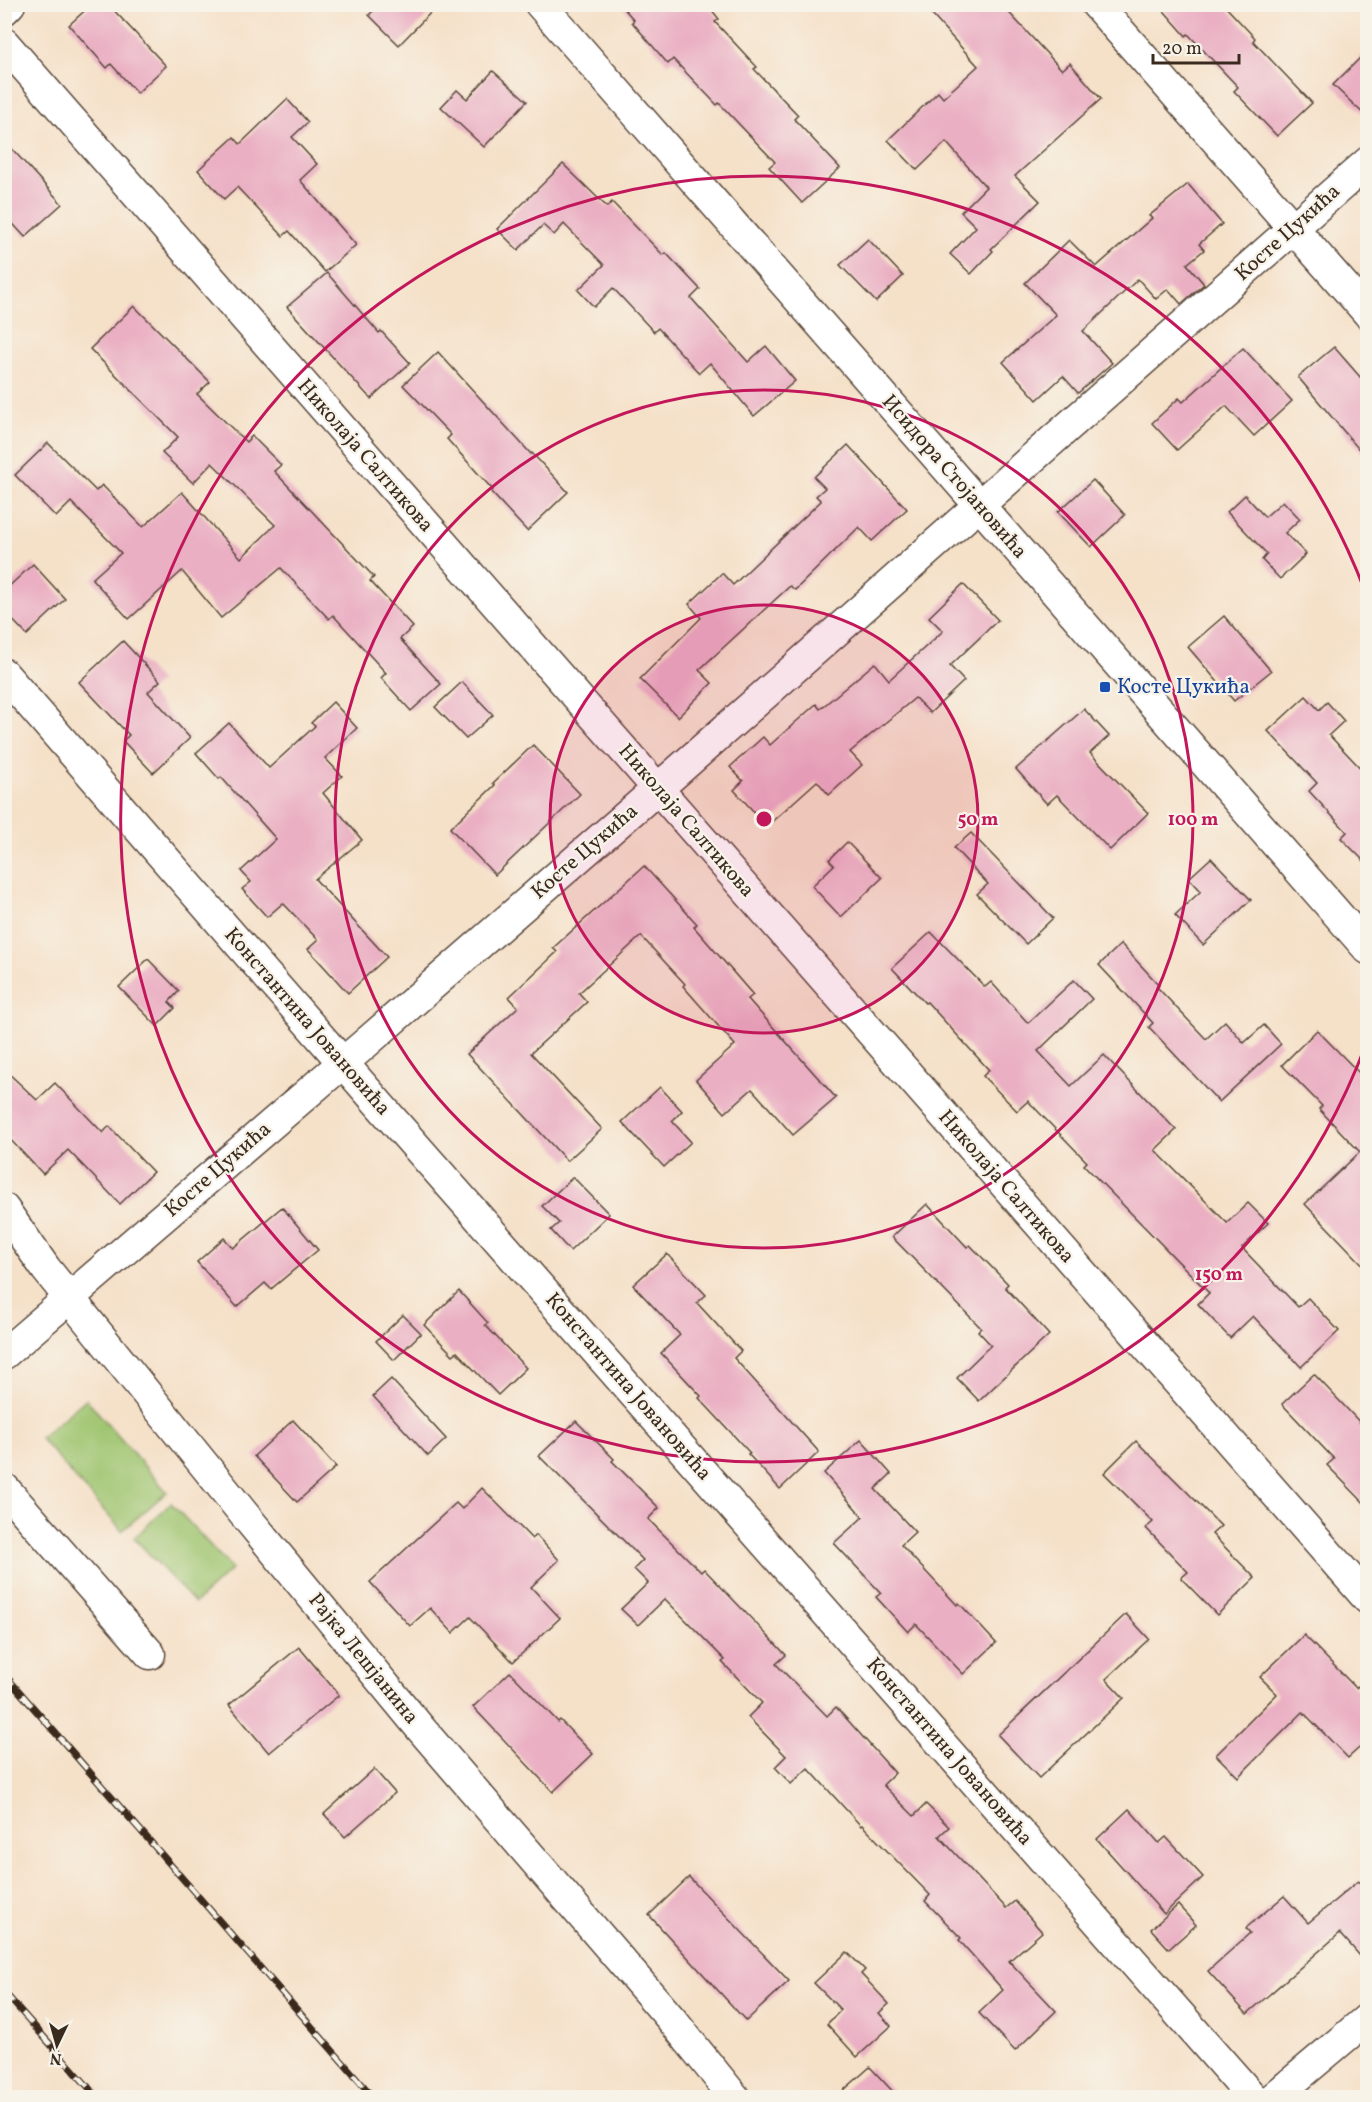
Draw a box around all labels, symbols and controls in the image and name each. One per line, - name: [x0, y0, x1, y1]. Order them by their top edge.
- scale bar: [1153, 27, 1238, 65]
- text: 20 m: [1162, 37, 1202, 62]
- street label: Косте Цукића: [1229, 178, 1347, 288]
- street label: Николаја Салтикова: [290, 373, 440, 539]
- street label: Исидора Стојановића: [874, 389, 1034, 565]
- place label: Косте Цукића: [1117, 673, 1250, 702]
- marker: Косте Цукића: [1098, 680, 1112, 694]
- street label: Николаја Салтикова: [611, 738, 761, 904]
- street label: Косте Цукића: [525, 797, 645, 907]
- text: 50 m: [958, 808, 998, 833]
- text: 100 m: [1168, 808, 1218, 833]
- centre of rings: [754, 809, 774, 829]
- street label: Константина Јовановића: [217, 922, 397, 1122]
- street label: Николаја Салтикова: [931, 1104, 1081, 1270]
- street label: Косте Цукића: [158, 1115, 278, 1225]
- text: 150 m: [1195, 1263, 1243, 1288]
- street label: Константина Јовановића: [538, 1287, 718, 1487]
- street label: Рајка Лешјанина: [301, 1587, 425, 1731]
- street label: Константина Јовановића: [859, 1652, 1039, 1852]
- north arrow: [27, 2015, 87, 2075]
- text: N: [49, 2046, 63, 2069]

